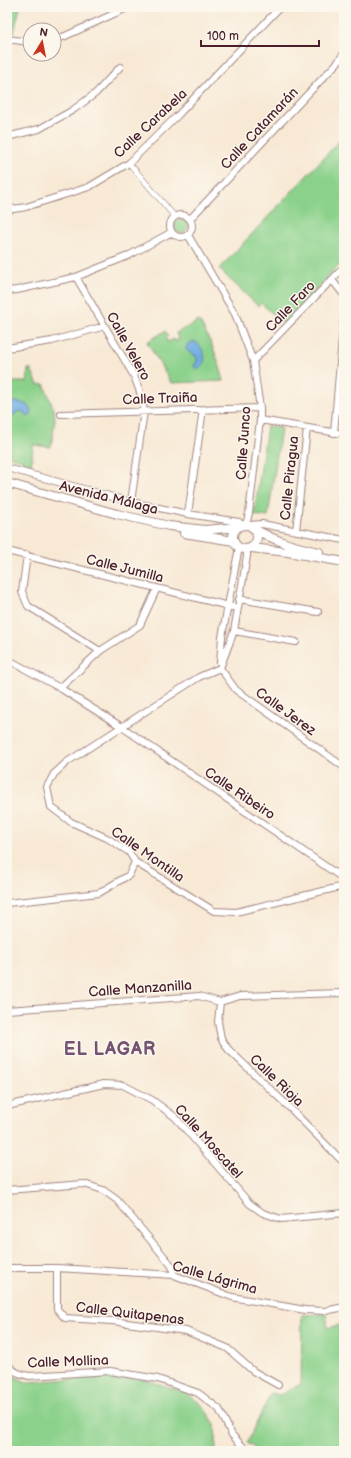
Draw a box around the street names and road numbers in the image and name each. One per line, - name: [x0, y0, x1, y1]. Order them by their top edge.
- street label: Calle Catamarán: [217, 84, 302, 173]
- street label: Calle Carabela: [110, 85, 190, 162]
- street label: Calle Faro: [262, 277, 319, 336]
- street label: Calle Velero: [103, 309, 154, 383]
- street label: Calle Traiña: [122, 389, 198, 408]
- street label: Calle Junco: [232, 406, 255, 480]
- street label: Calle Piragua: [277, 435, 302, 521]
- street label: Avenida Málaga: [58, 477, 160, 518]
- street label: Calle Jumilla: [84, 551, 166, 586]
- street label: Calle Jerez: [252, 684, 319, 739]
- street label: Calle Ribeiro: [201, 764, 278, 823]
- street label: Calle Montilla: [108, 823, 188, 886]
- street label: Calle Manzanilla: [88, 976, 192, 1001]
- street label: Calle Rioja: [246, 1051, 307, 1110]
- street label: Calle Moscatel: [171, 1101, 246, 1182]
- street label: Calle Lágrima: [170, 1257, 259, 1298]
- street label: Calle Quitapenas: [75, 1298, 185, 1329]
- street label: Calle Mollina: [27, 1352, 109, 1371]

